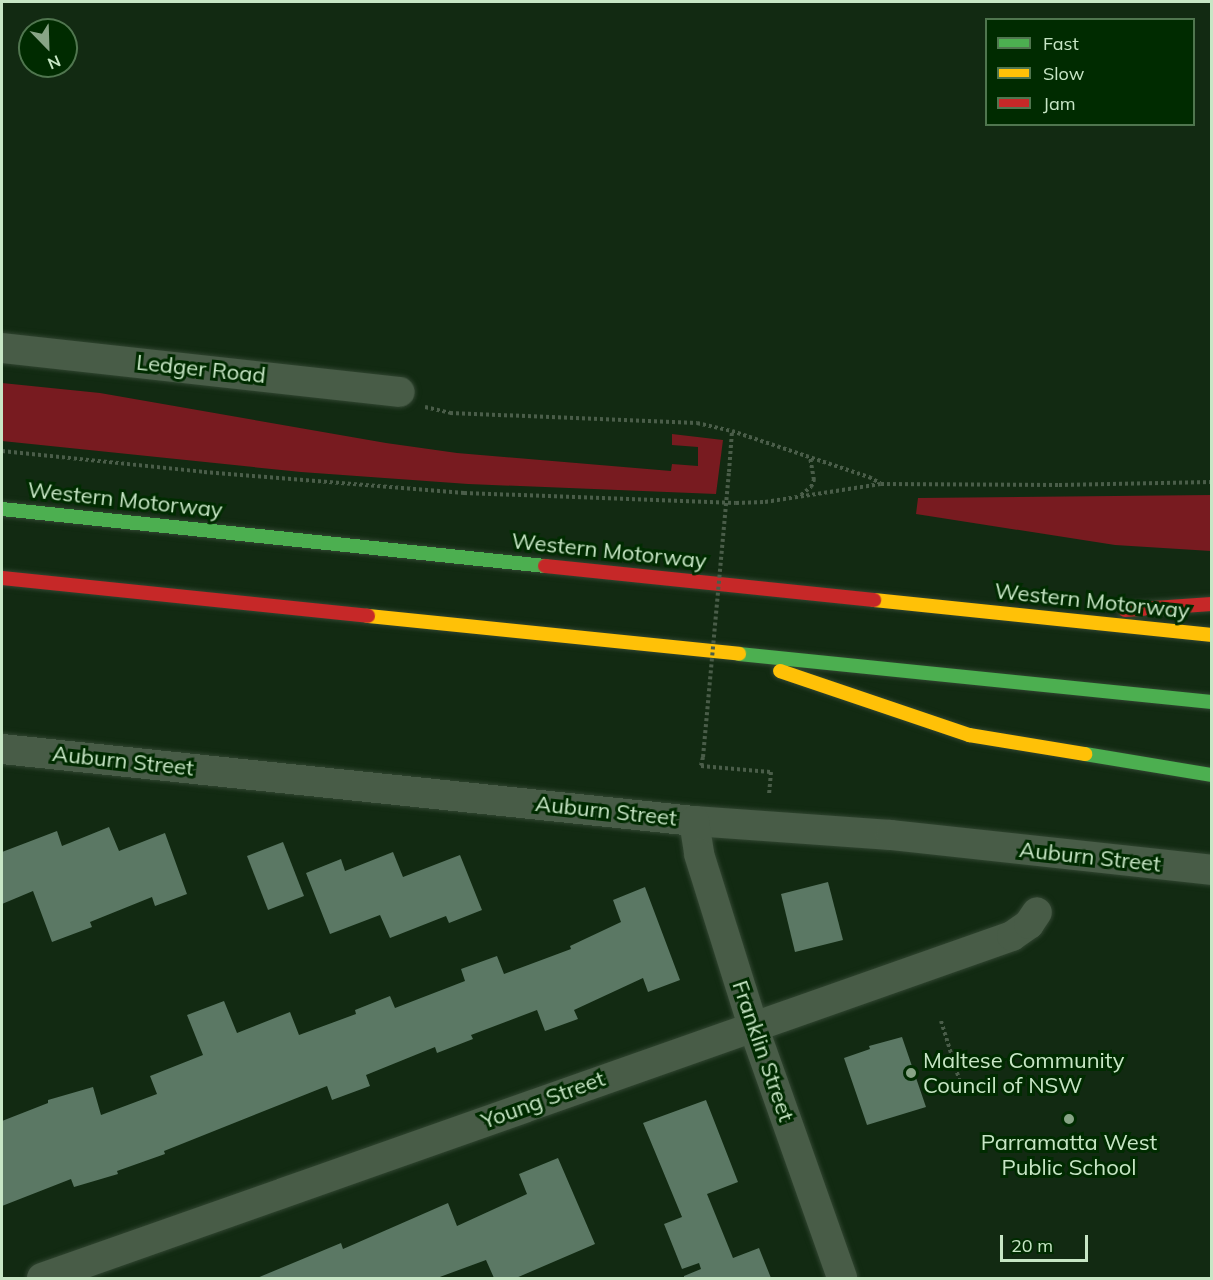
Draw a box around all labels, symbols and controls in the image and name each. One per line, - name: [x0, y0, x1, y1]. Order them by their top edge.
- north arrow: [18, 18, 78, 78]
- legend: [985, 18, 1195, 126]
- text: Fast: [1043, 32, 1079, 55]
- text: N: [45, 51, 64, 74]
- text: Slow: [1043, 62, 1084, 85]
- text: Jam: [1043, 92, 1076, 115]
- street label: Ledger Road: [135, 349, 267, 389]
- street label: Western Motorway: [26, 477, 224, 523]
- street label: Western Motorway: [510, 528, 708, 574]
- street label: Western Motorway: [993, 578, 1191, 624]
- street label: Auburn Street: [51, 740, 195, 782]
- street label: Auburn Street: [534, 790, 678, 832]
- street label: Auburn Street: [1018, 836, 1162, 878]
- street label: Franklin Street: [727, 977, 799, 1125]
- place label: Maltese Community Council of NSW: [923, 1047, 1124, 1098]
- street label: Young Street: [478, 1065, 608, 1135]
- marker: Maltese Community Council of NSW: [904, 1066, 918, 1080]
- marker: Parramatta West Public School: [1062, 1112, 1076, 1126]
- place label: Parramatta West Public School: [981, 1129, 1157, 1180]
- scale bar: [1003, 1223, 1092, 1261]
- text: 20 m: [1011, 1234, 1053, 1257]

